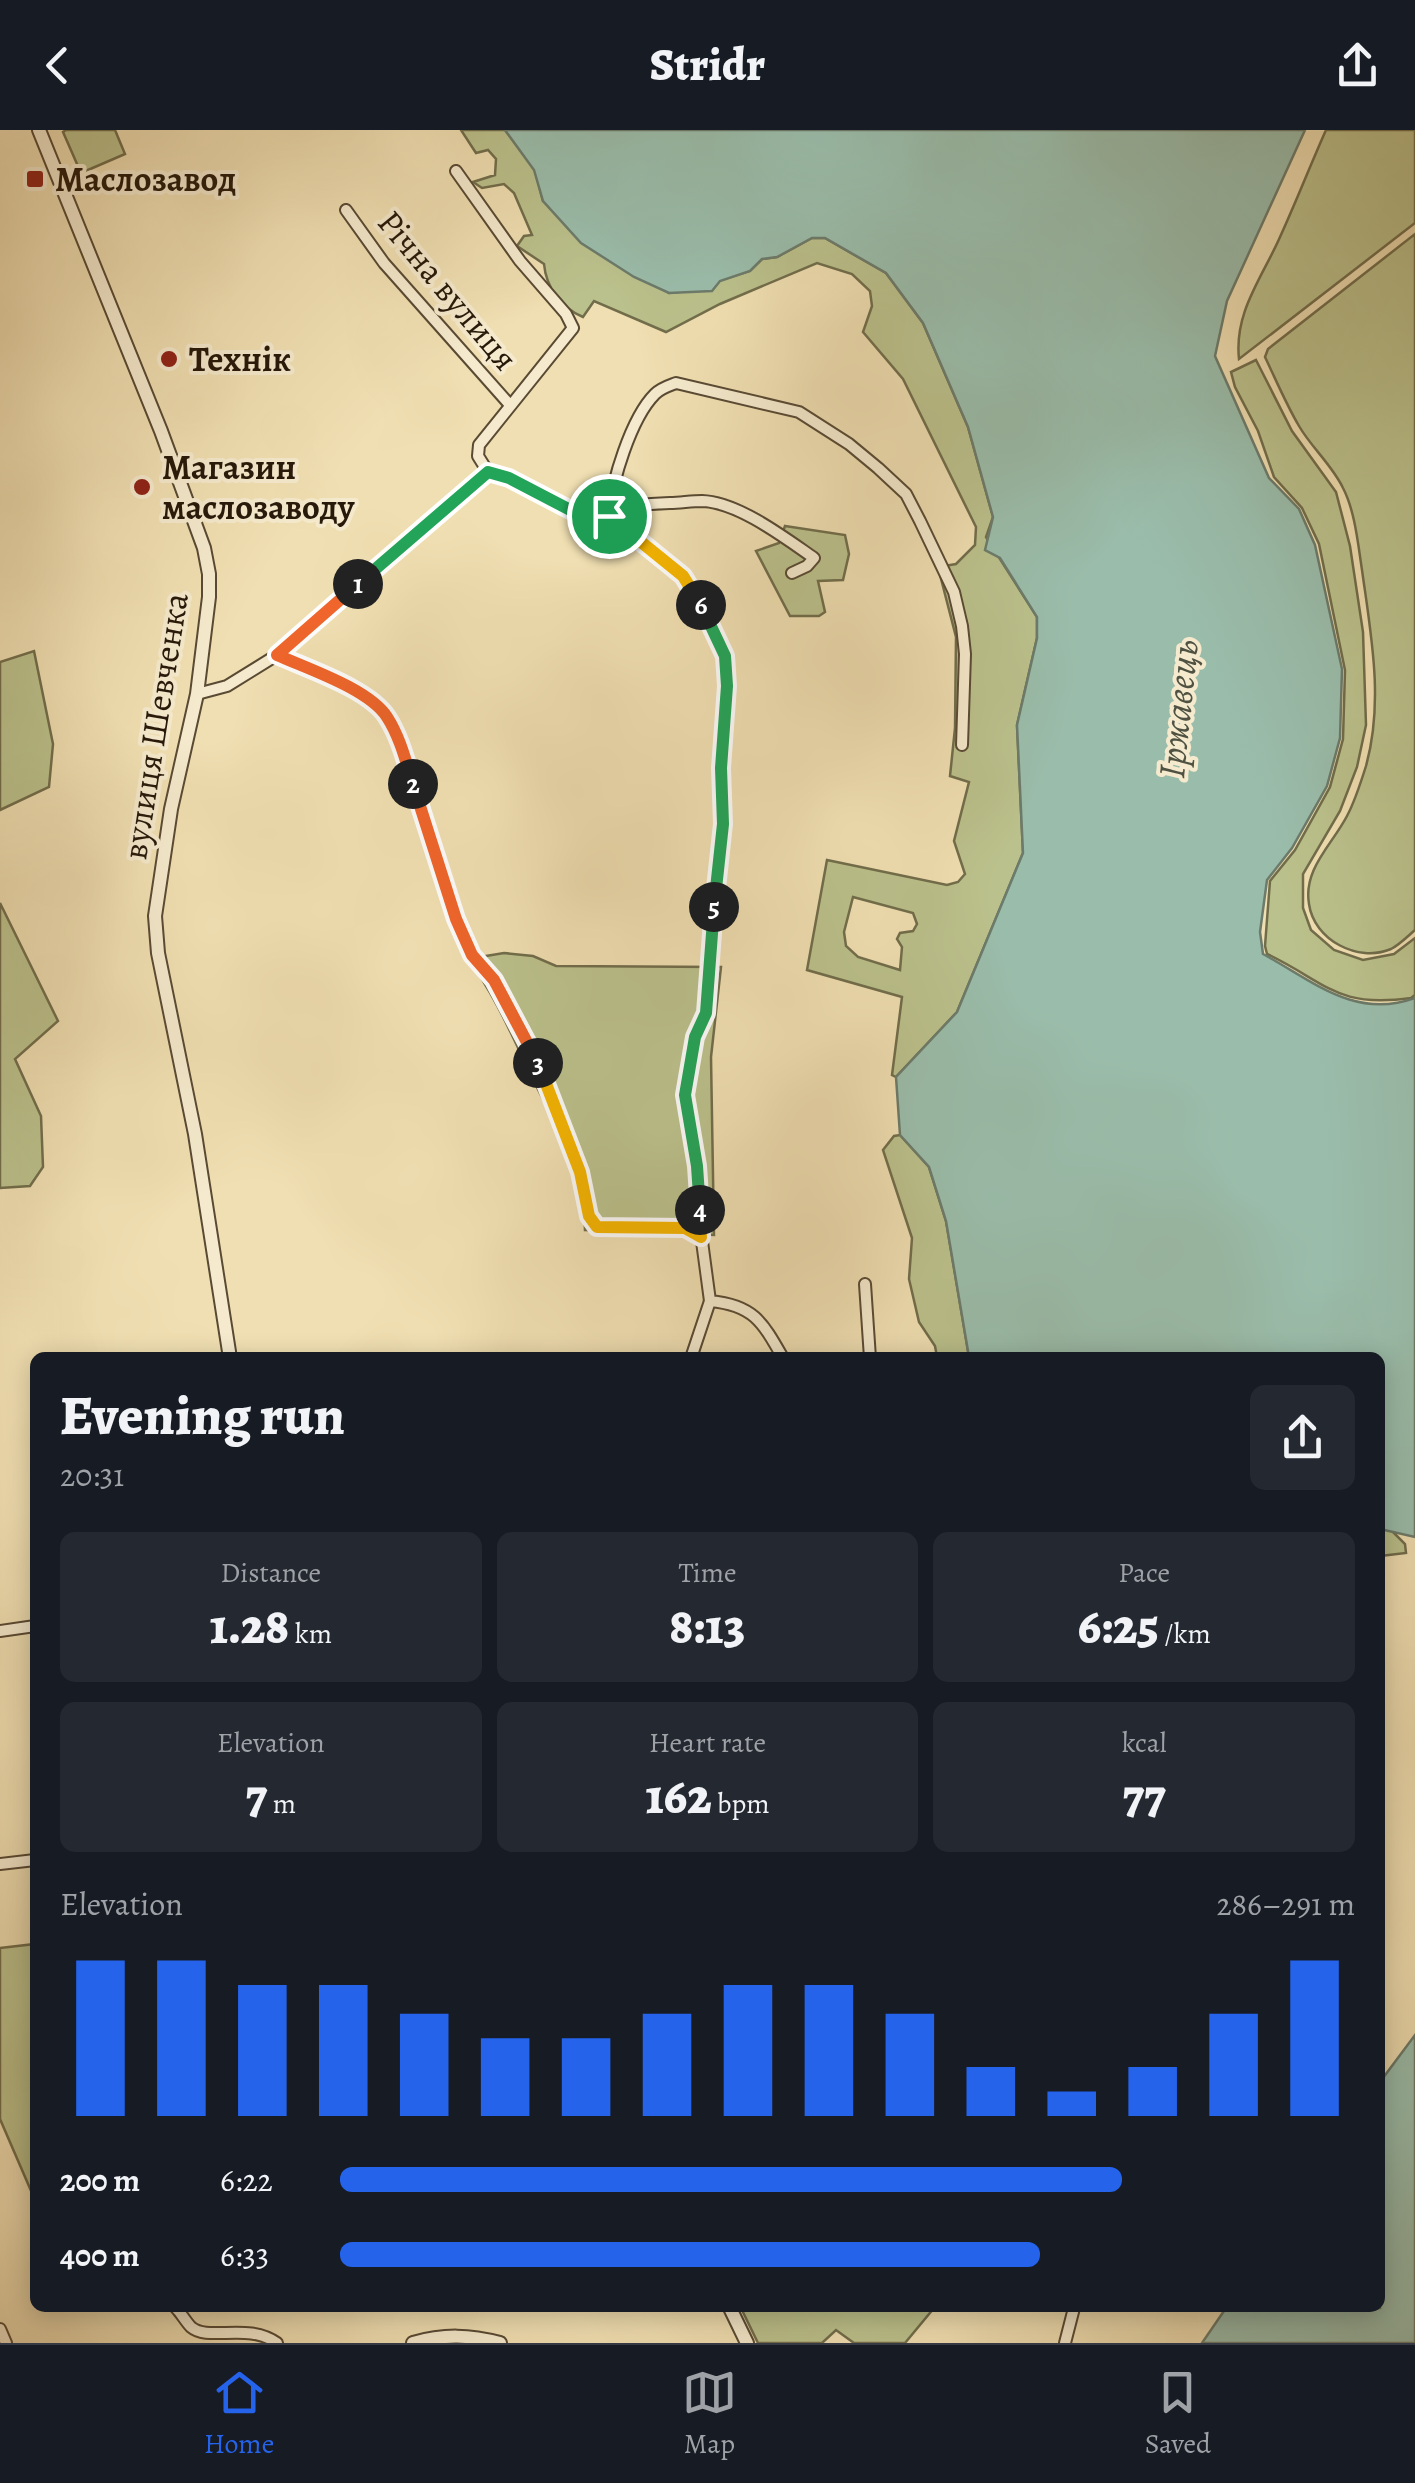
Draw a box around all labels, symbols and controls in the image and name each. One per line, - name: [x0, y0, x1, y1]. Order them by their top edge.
- text: Stridr: [650, 34, 765, 96]
- icon: back: [30, 38, 85, 93]
- icon: share: [1330, 38, 1385, 93]
- place label: Маслозавод: [55, 155, 236, 203]
- marker: Маслозавод: [24, 168, 46, 190]
- street label: Річна вулиця: [367, 200, 529, 380]
- place label: Технік: [189, 335, 291, 383]
- marker: Технік: [158, 348, 180, 370]
- place label: Магазин маслозаводу: [162, 443, 356, 531]
- pin: [567, 474, 652, 559]
- marker: Магазин маслозаводу: [131, 476, 153, 498]
- icon: arrive: [582, 489, 637, 544]
- pin: 1: [333, 559, 383, 609]
- text: 1: [353, 565, 363, 603]
- pin: 6: [676, 580, 726, 630]
- text: 6: [694, 586, 708, 624]
- street label: вулиця Шевченка: [110, 589, 200, 863]
- water label: Іржавець: [1145, 637, 1211, 781]
- pin: 2: [388, 759, 438, 809]
- text: 2: [406, 765, 420, 803]
- pin: 5: [689, 882, 739, 932]
- text: 5: [708, 888, 720, 926]
- pin: 3: [513, 1038, 563, 1088]
- text: 3: [532, 1044, 544, 1082]
- pin: 4: [675, 1185, 725, 1235]
- text: 4: [693, 1191, 707, 1229]
- text: Evening run: [60, 1378, 345, 1453]
- button: share: [1250, 1385, 1355, 1490]
- text: 20:31: [60, 1453, 124, 1497]
- text: Distance: [221, 1554, 321, 1592]
- text: Time: [678, 1554, 737, 1592]
- text: Pace: [1118, 1554, 1170, 1592]
- text: 1.28: [210, 1592, 289, 1660]
- text: 8:13: [670, 1592, 745, 1660]
- text: 6:25: [1078, 1592, 1159, 1660]
- text: km: [289, 1615, 332, 1653]
- text: /km: [1159, 1615, 1211, 1653]
- text: Elevation: [217, 1724, 325, 1762]
- text: Heart rate: [649, 1724, 766, 1762]
- text: kcal: [1122, 1724, 1167, 1762]
- text: 7: [246, 1762, 267, 1830]
- text: 162: [645, 1762, 712, 1830]
- text: 77: [1123, 1762, 1166, 1830]
- text: m: [267, 1785, 296, 1823]
- text: bpm: [712, 1785, 770, 1823]
- text: Elevation: [60, 1882, 183, 1926]
- text: 286–291 m: [1216, 1882, 1355, 1926]
- text: 200 m: [60, 2158, 140, 2202]
- text: 6:22: [220, 2158, 273, 2202]
- text: 400 m: [60, 2233, 140, 2277]
- text: 6:33: [220, 2233, 269, 2277]
- tab: Home: [204, 2365, 274, 2463]
- tab: Map: [682, 2365, 737, 2463]
- tab: Saved: [1145, 2365, 1211, 2463]

